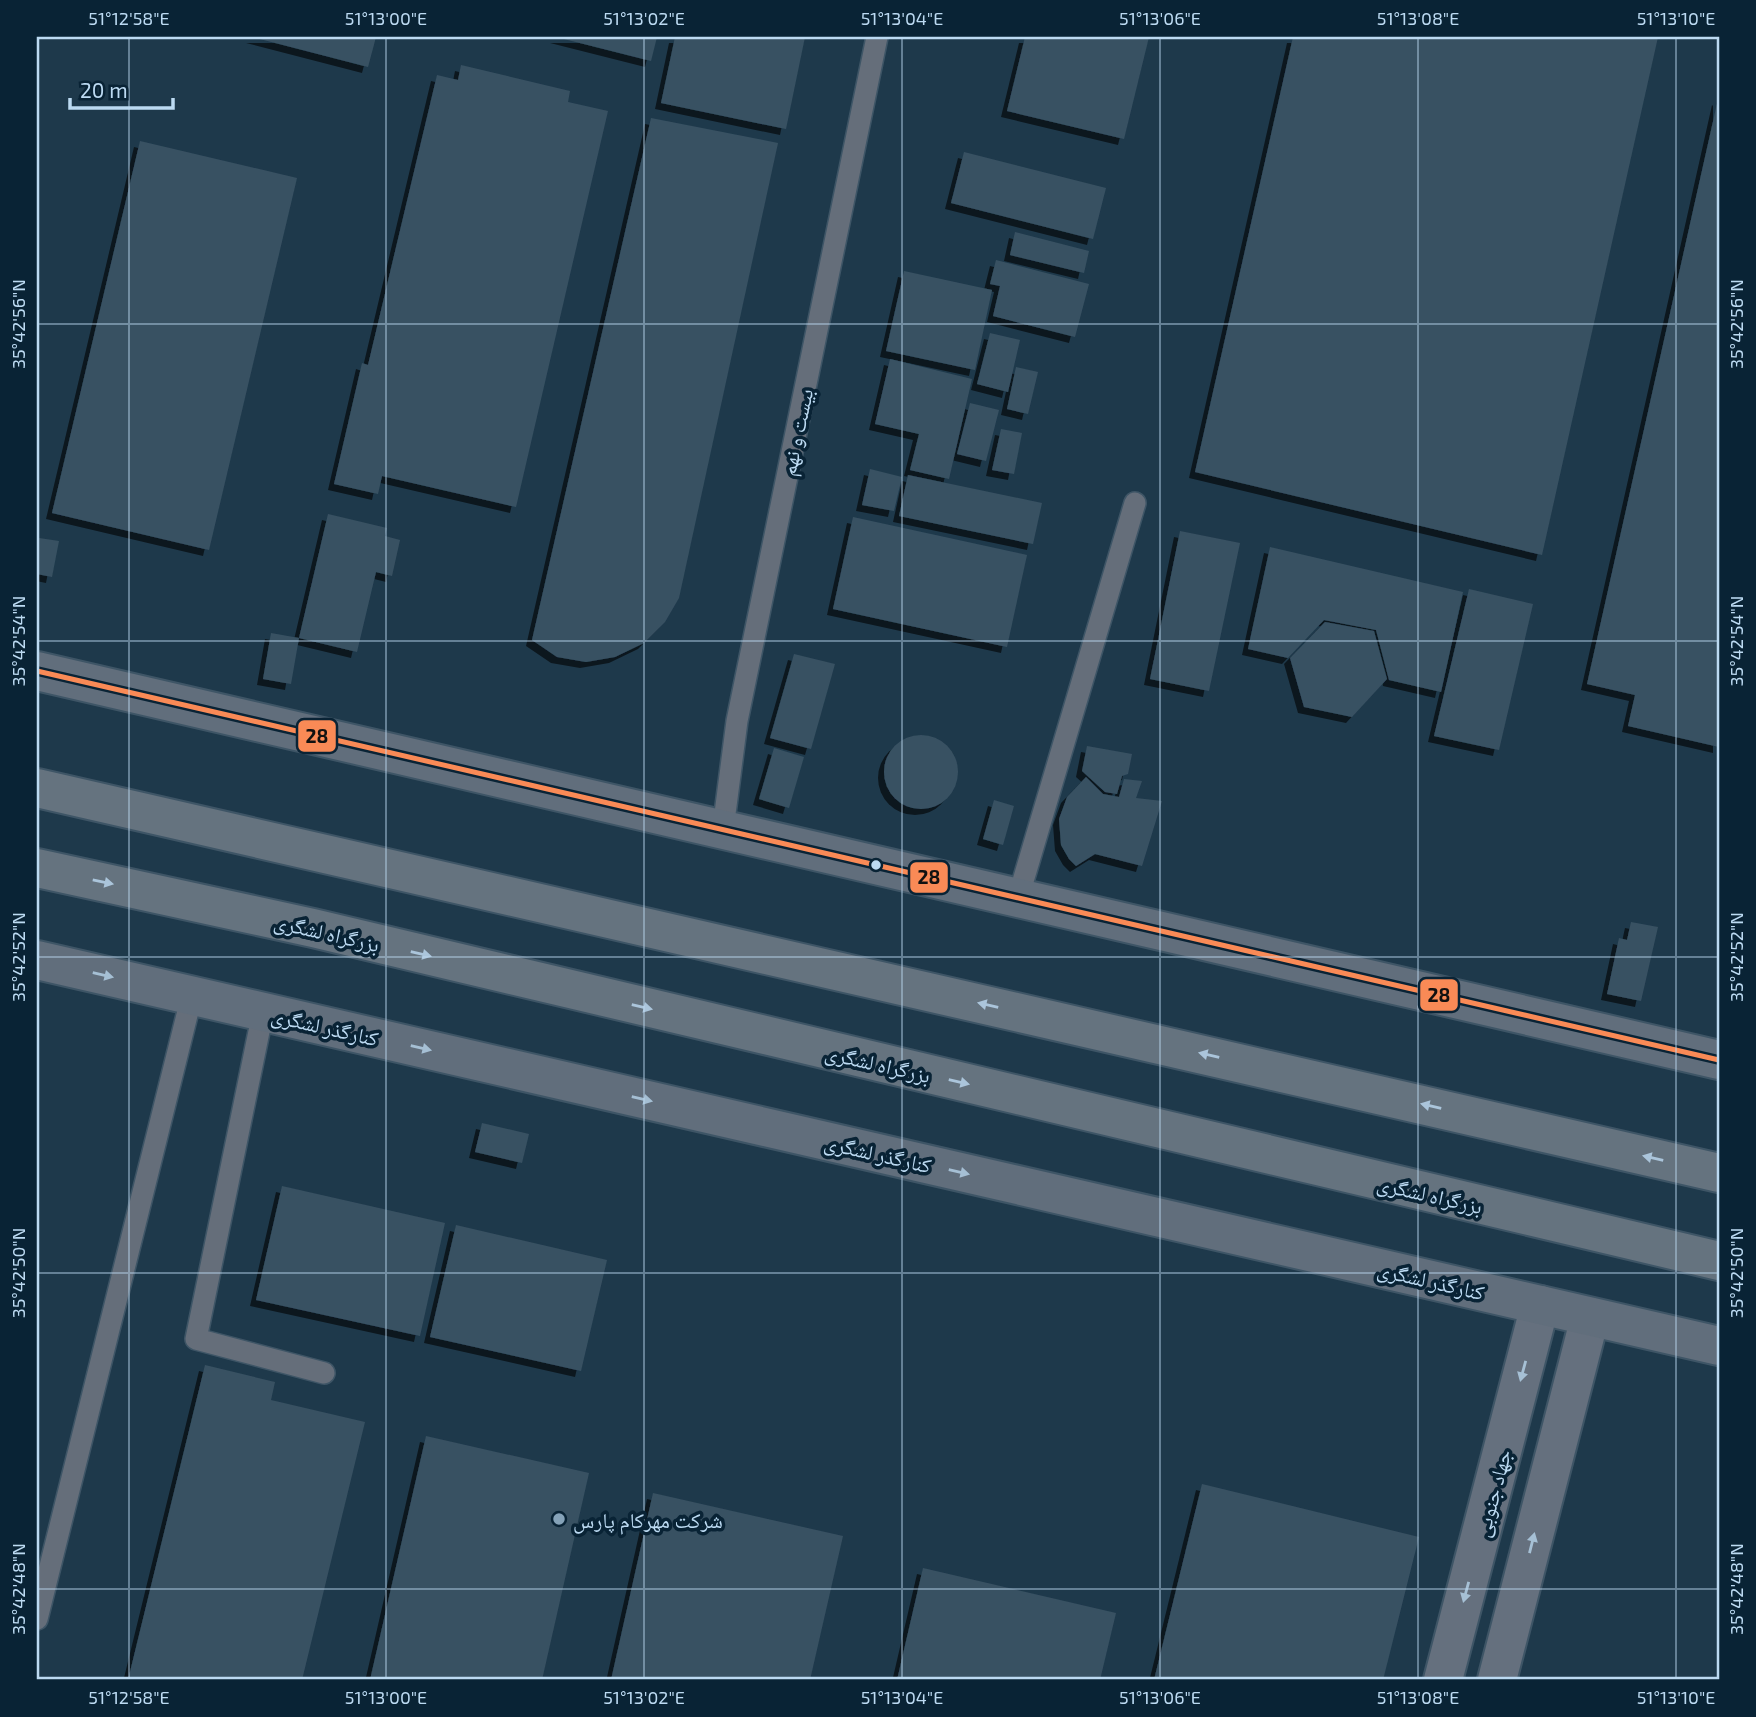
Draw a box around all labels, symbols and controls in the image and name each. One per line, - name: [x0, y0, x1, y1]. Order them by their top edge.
- text: 51°12'58"E: [88, 7, 170, 29]
- text: 51°13'00"E: [345, 7, 427, 29]
- text: 51°13'02"E: [603, 7, 685, 29]
- text: 51°13'04"E: [861, 7, 943, 29]
- text: 51°13'06"E: [1119, 7, 1201, 29]
- text: 51°13'08"E: [1377, 7, 1459, 29]
- text: 51°13'10"E: [1637, 7, 1715, 29]
- scale bar: [70, 66, 173, 110]
- text: 20 m: [80, 77, 128, 102]
- text: 35°42'56"N: [7, 279, 29, 369]
- text: 35°42'56"N: [1725, 279, 1747, 369]
- street label: بیست و نهم: [775, 386, 820, 478]
- text: 35°42'54"N: [7, 596, 29, 686]
- text: 35°42'54"N: [1725, 596, 1747, 686]
- line badge: 28: [297, 719, 337, 753]
- text: 28: [306, 724, 328, 747]
- unlabelled marker: [869, 858, 883, 872]
- line badge: 28: [909, 861, 949, 894]
- text: 28: [918, 865, 940, 888]
- one-way arrow: [92, 877, 114, 888]
- street label: بزرگراه لشگری: [272, 908, 382, 957]
- text: 35°42'52"N: [7, 912, 29, 1002]
- text: 35°42'52"N: [1725, 912, 1747, 1002]
- one-way arrow: [410, 949, 432, 960]
- one-way arrow: [92, 970, 114, 981]
- line badge: 28: [1419, 978, 1459, 1012]
- text: 28: [1428, 983, 1450, 1006]
- one-way arrow: [976, 1000, 998, 1011]
- one-way arrow: [631, 1001, 653, 1012]
- street label: کنارگذر لشگری: [269, 1002, 381, 1051]
- street label: بزرگراه لشگری: [823, 1039, 933, 1088]
- one-way arrow: [410, 1043, 432, 1054]
- one-way arrow: [1198, 1050, 1220, 1061]
- one-way arrow: [948, 1077, 970, 1088]
- one-way arrow: [631, 1094, 653, 1105]
- one-way arrow: [1420, 1100, 1442, 1111]
- street label: کنارگذر لشگری: [822, 1129, 934, 1178]
- one-way arrow: [1642, 1152, 1664, 1163]
- one-way arrow: [949, 1166, 971, 1177]
- street label: بزرگراه لشگری: [1375, 1170, 1485, 1219]
- text: 35°42'50"N: [7, 1228, 29, 1318]
- text: 35°42'50"N: [1725, 1228, 1747, 1318]
- street label: کنارگذر لشگری: [1375, 1256, 1487, 1305]
- one-way arrow: [1517, 1360, 1528, 1382]
- street label: جهاد جنوبی: [1468, 1447, 1518, 1540]
- place label: شرکت مهرکام پارس: [573, 1507, 723, 1535]
- marker: شرکت مهرکام پارس: [551, 1511, 567, 1527]
- one-way arrow: [1527, 1532, 1538, 1554]
- text: 35°42'48"N: [7, 1543, 29, 1635]
- text: 35°42'48"N: [1725, 1543, 1747, 1635]
- one-way arrow: [1460, 1581, 1471, 1603]
- text: 51°12'58"E: [88, 1686, 170, 1708]
- text: 51°13'00"E: [345, 1686, 427, 1708]
- text: 51°13'02"E: [603, 1686, 685, 1708]
- text: 51°13'04"E: [861, 1686, 943, 1708]
- text: 51°13'06"E: [1119, 1686, 1201, 1708]
- text: 51°13'08"E: [1377, 1686, 1459, 1708]
- text: 51°13'10"E: [1637, 1686, 1715, 1708]

